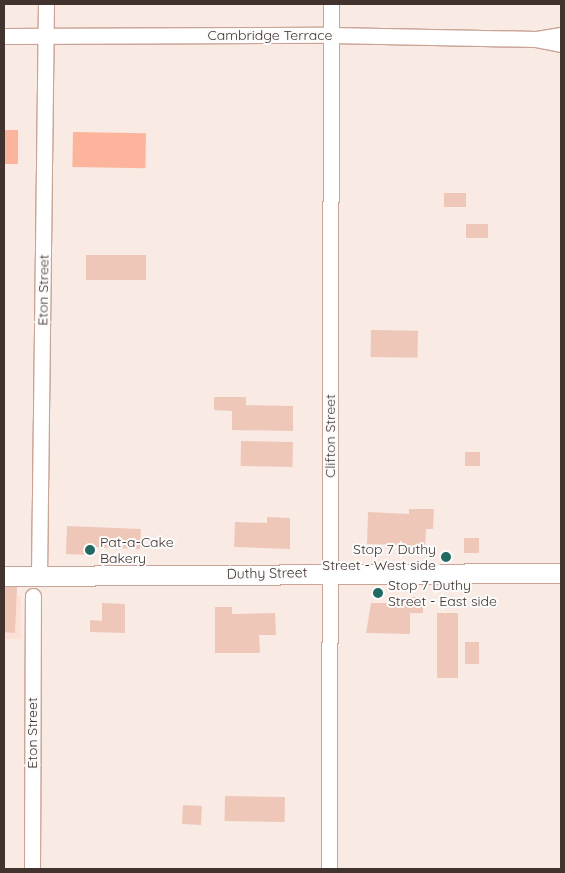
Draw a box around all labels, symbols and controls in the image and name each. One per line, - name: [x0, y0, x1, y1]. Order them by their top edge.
- street label: Cambridge Terrace: [208, 27, 332, 43]
- street label: Eton Street: [34, 254, 52, 326]
- street label: Clifton Street: [322, 394, 338, 478]
- place label: Pat-a-Cake Bakery: [100, 534, 174, 566]
- place label: Stop 7 Duthy Street - West side: [322, 541, 436, 574]
- marker: Pat-a-Cake Bakery: [84, 544, 96, 556]
- marker: Stop 7 Duthy Street - West side: [440, 551, 452, 563]
- street label: Duthy Street: [227, 564, 307, 582]
- place label: Stop 7 Duthy Street - East side: [388, 577, 497, 610]
- marker: Stop 7 Duthy Street - East side: [372, 587, 384, 599]
- street label: Eton Street: [24, 697, 40, 769]

